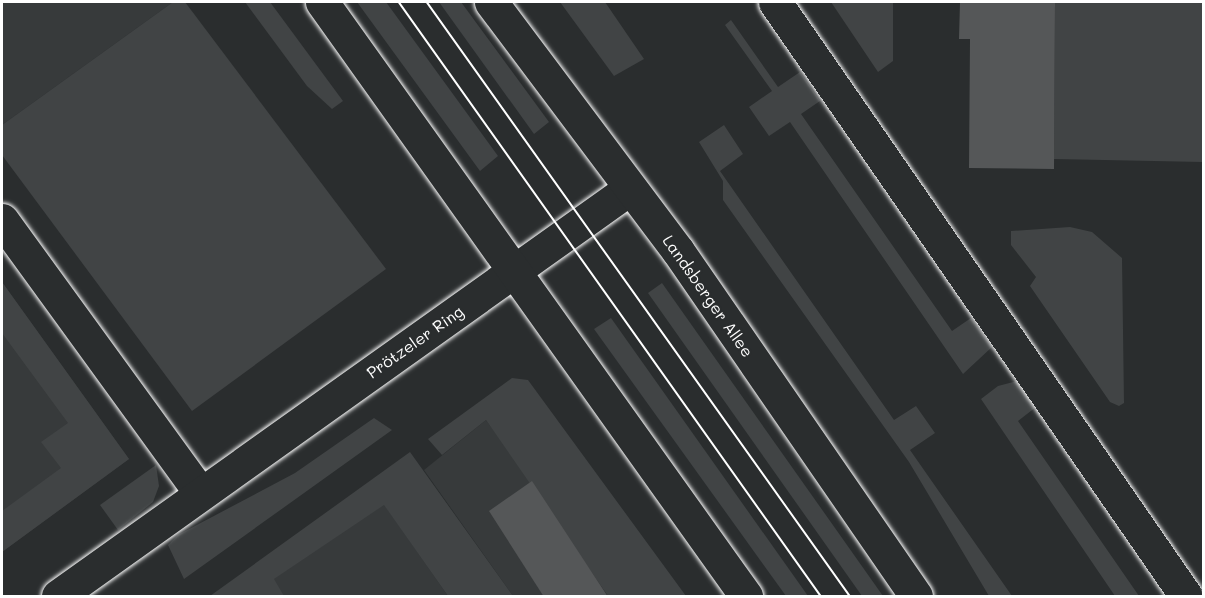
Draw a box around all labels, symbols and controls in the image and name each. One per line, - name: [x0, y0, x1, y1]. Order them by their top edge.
- street label: Landsberger Allee: [659, 231, 757, 361]
- street label: Prötzeler Ring: [363, 302, 467, 382]

